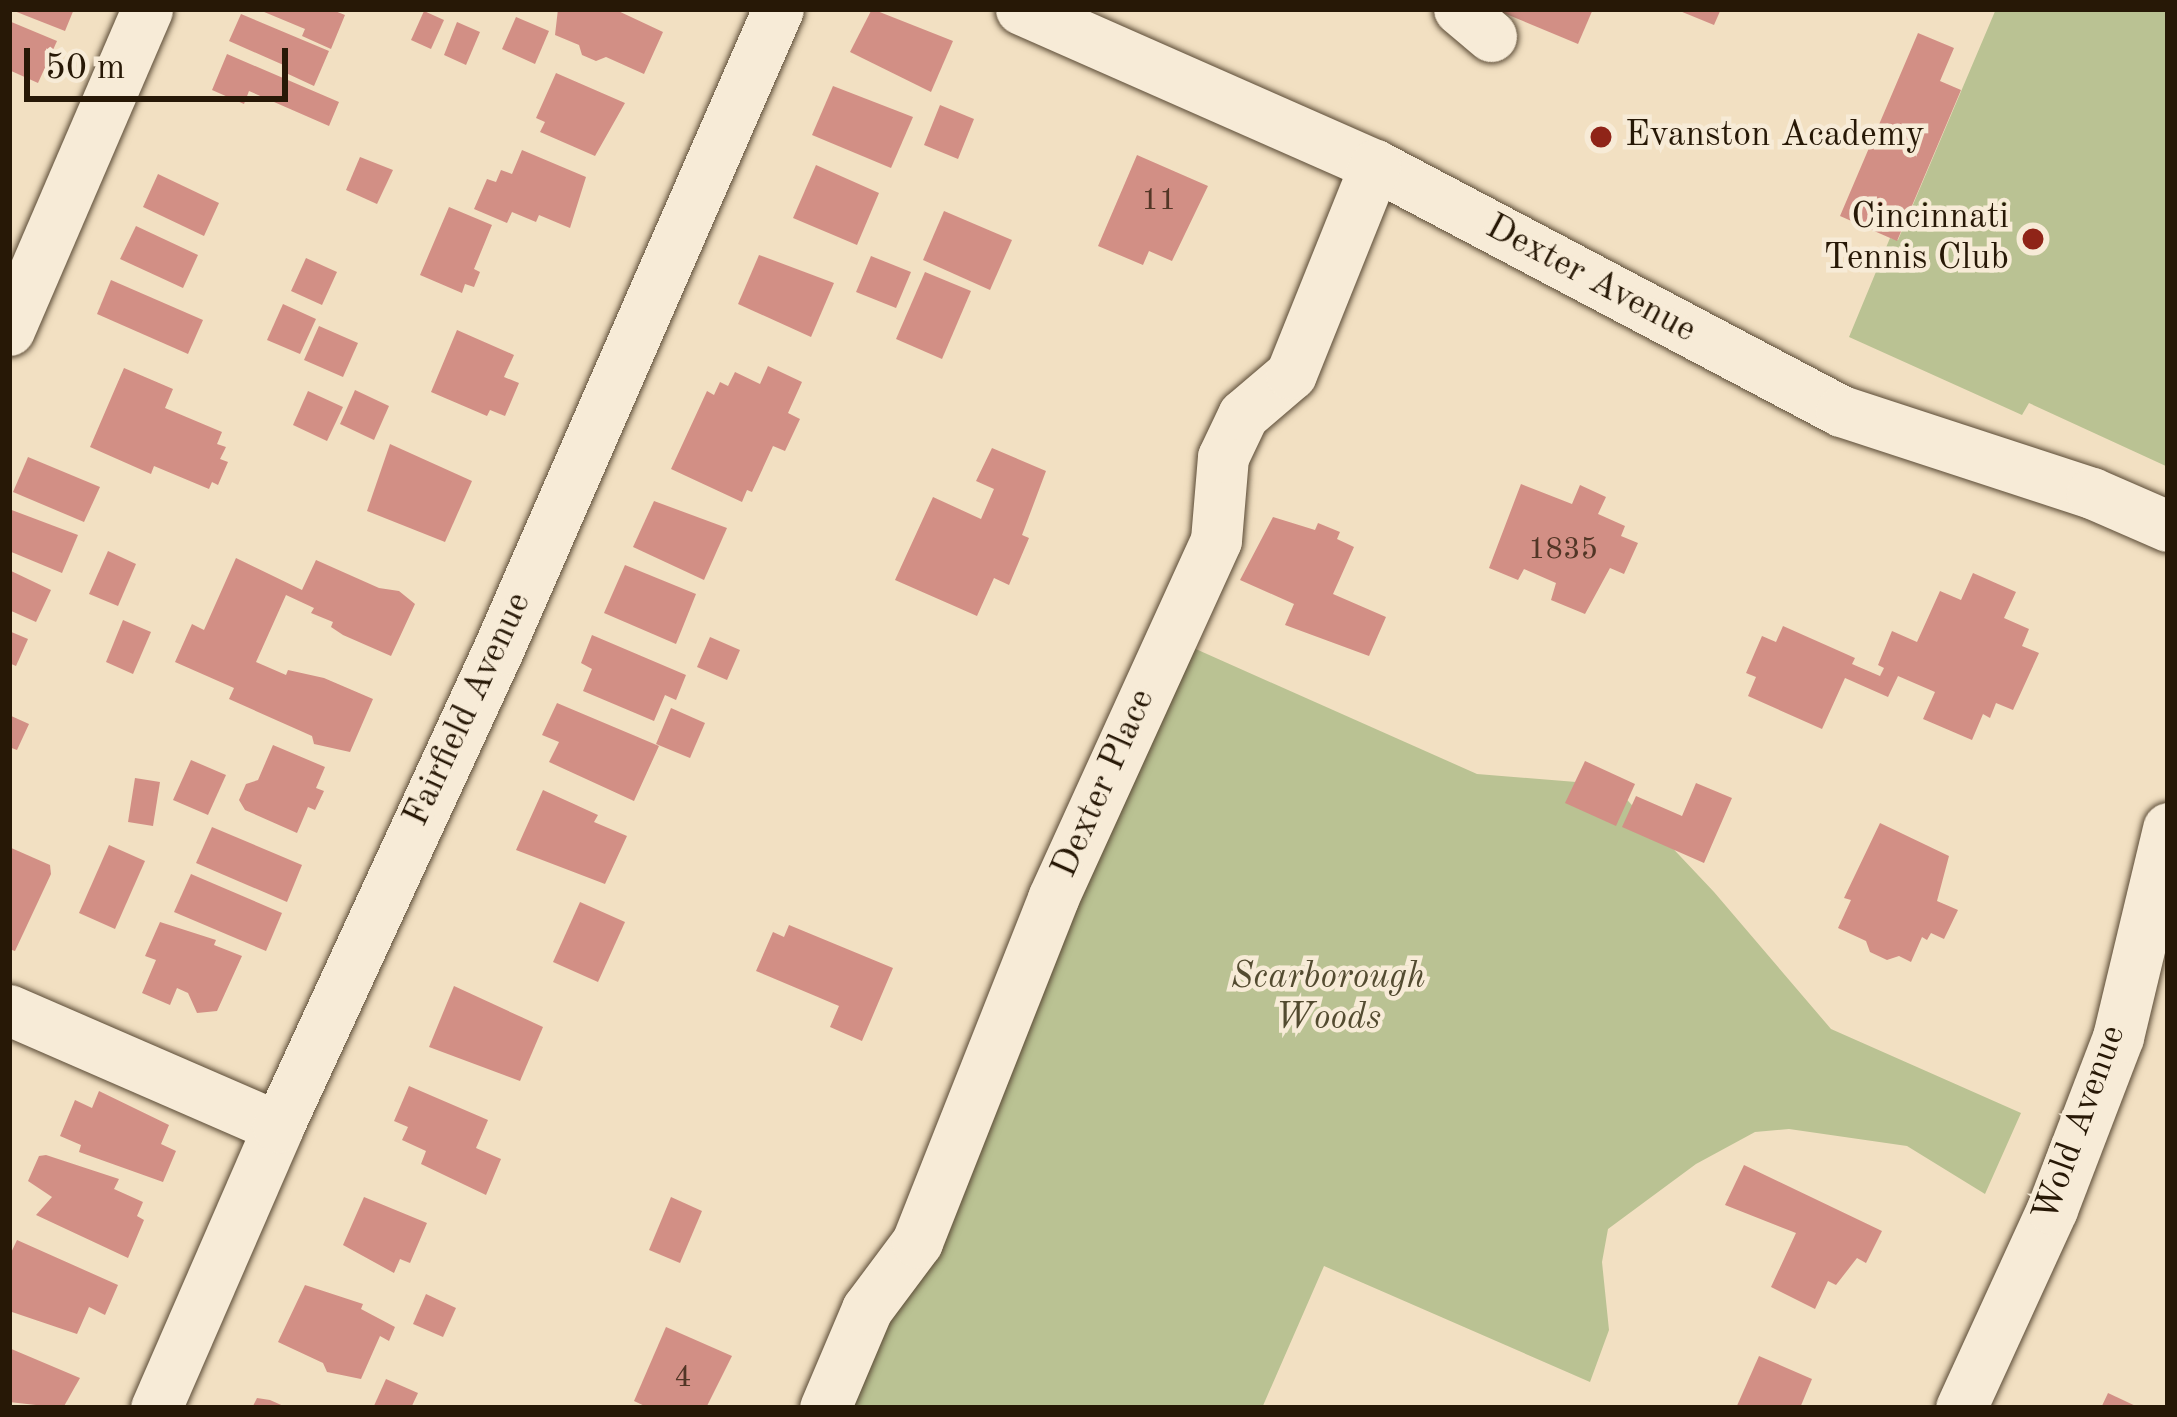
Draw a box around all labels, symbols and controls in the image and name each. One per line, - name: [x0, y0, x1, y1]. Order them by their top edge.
- scale bar: [30, 24, 294, 98]
- text: 50 m: [45, 51, 125, 87]
- place label: Evanston Academy: [1625, 115, 1925, 159]
- marker: Evanston Academy: [1588, 124, 1614, 150]
- house number: 11: [1142, 183, 1176, 219]
- place label: Cincinnati Tennis Club: [1823, 196, 2009, 281]
- street label: Dexter Avenue: [1478, 207, 1702, 353]
- marker: Cincinnati Tennis Club: [2020, 226, 2046, 252]
- house number: 1835: [1528, 532, 1598, 568]
- street label: Fairfield Avenue: [396, 586, 542, 834]
- street label: Dexter Place: [1044, 683, 1166, 885]
- park label: Scarborough Woods: [1231, 956, 1425, 1041]
- street label: Wold Avenue: [2026, 1020, 2136, 1228]
- house number: 4: [674, 1360, 692, 1396]

